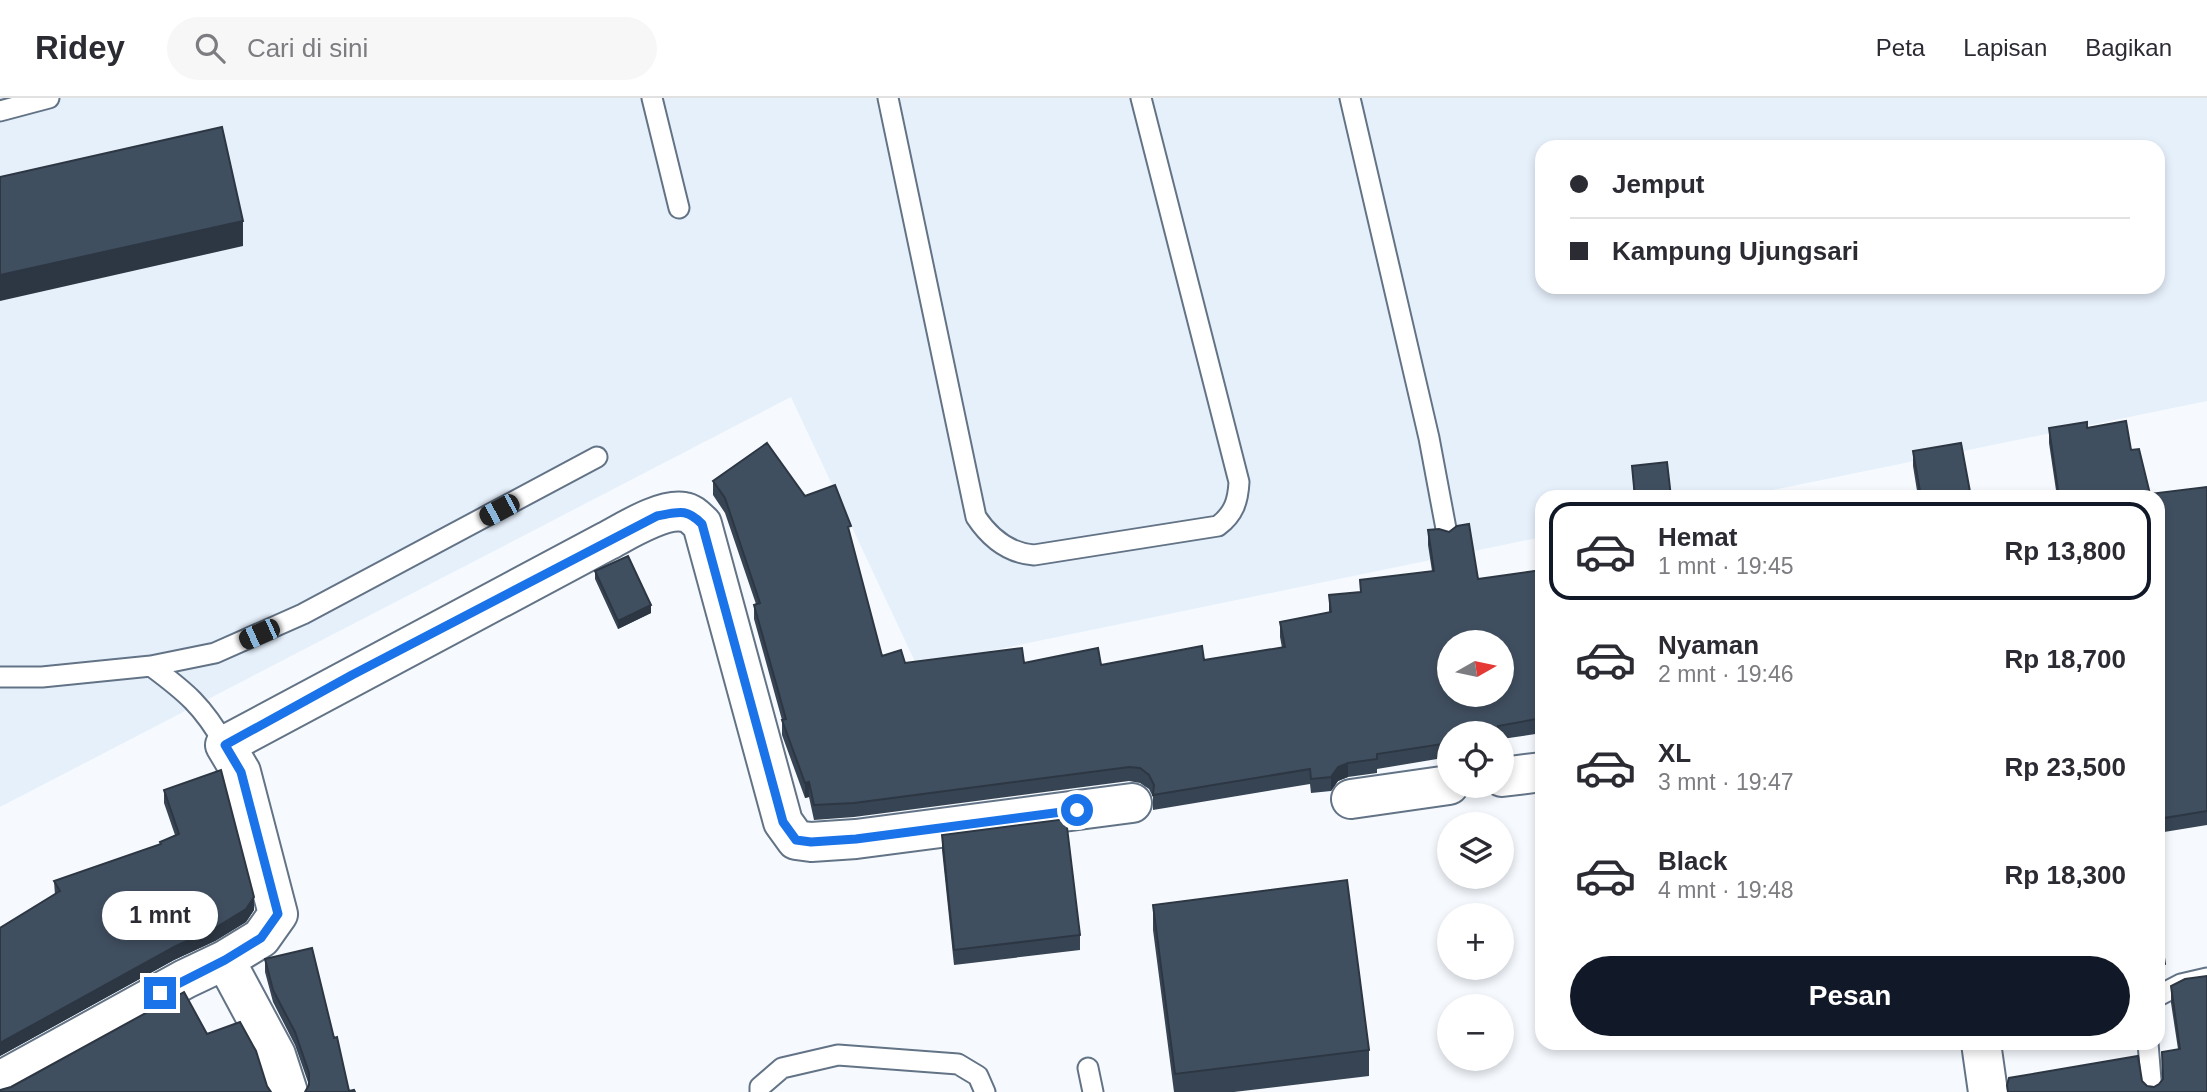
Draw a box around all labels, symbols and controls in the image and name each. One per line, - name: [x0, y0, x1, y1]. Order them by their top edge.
- search box: [167, 17, 657, 80]
- text: Ridey: [35, 29, 125, 66]
- icon: search: [191, 29, 229, 67]
- text: Cari di sini: [247, 33, 368, 63]
- text: Peta: [1876, 34, 1925, 61]
- text: Lapisan: [1963, 34, 2047, 61]
- text: Bagikan: [2085, 34, 2172, 61]
- text: Jemput: [1612, 169, 1704, 199]
- text: Kampung Ujungsari: [1612, 236, 1859, 266]
- car: [476, 491, 523, 529]
- icon: car: [1574, 520, 1637, 583]
- text: Hemat: [1658, 522, 1737, 552]
- text: Rp 13,800: [2005, 536, 2126, 566]
- text: 1 mnt · 19:45: [1658, 553, 1794, 579]
- car: [236, 616, 283, 652]
- icon: car: [1574, 628, 1637, 691]
- north arrow: [1437, 630, 1514, 707]
- map controls: [1437, 630, 1514, 1071]
- text: Nyaman: [1658, 630, 1759, 660]
- text: Rp 18,700: [2005, 644, 2126, 674]
- text: 2 mnt · 19:46: [1658, 661, 1794, 687]
- button: locate: [1437, 721, 1514, 798]
- icon: car: [1574, 736, 1637, 799]
- text: XL: [1658, 738, 1691, 768]
- text: Rp 23,500: [2005, 752, 2126, 782]
- text: 3 mnt · 19:47: [1658, 769, 1794, 795]
- route start: [1061, 794, 1093, 826]
- button: layers: [1437, 812, 1514, 889]
- icon: car: [1574, 844, 1637, 907]
- text: Black: [1658, 846, 1727, 876]
- text: Rp 18,300: [2005, 860, 2126, 890]
- text: 4 mnt · 19:48: [1658, 877, 1794, 903]
- callout: 1 mnt: [102, 892, 218, 940]
- text: 1 mnt: [129, 902, 191, 928]
- button: +: [1437, 903, 1514, 980]
- button: Pesan: [1570, 956, 2130, 1036]
- route end: [144, 977, 176, 1009]
- button: −: [1437, 994, 1514, 1071]

